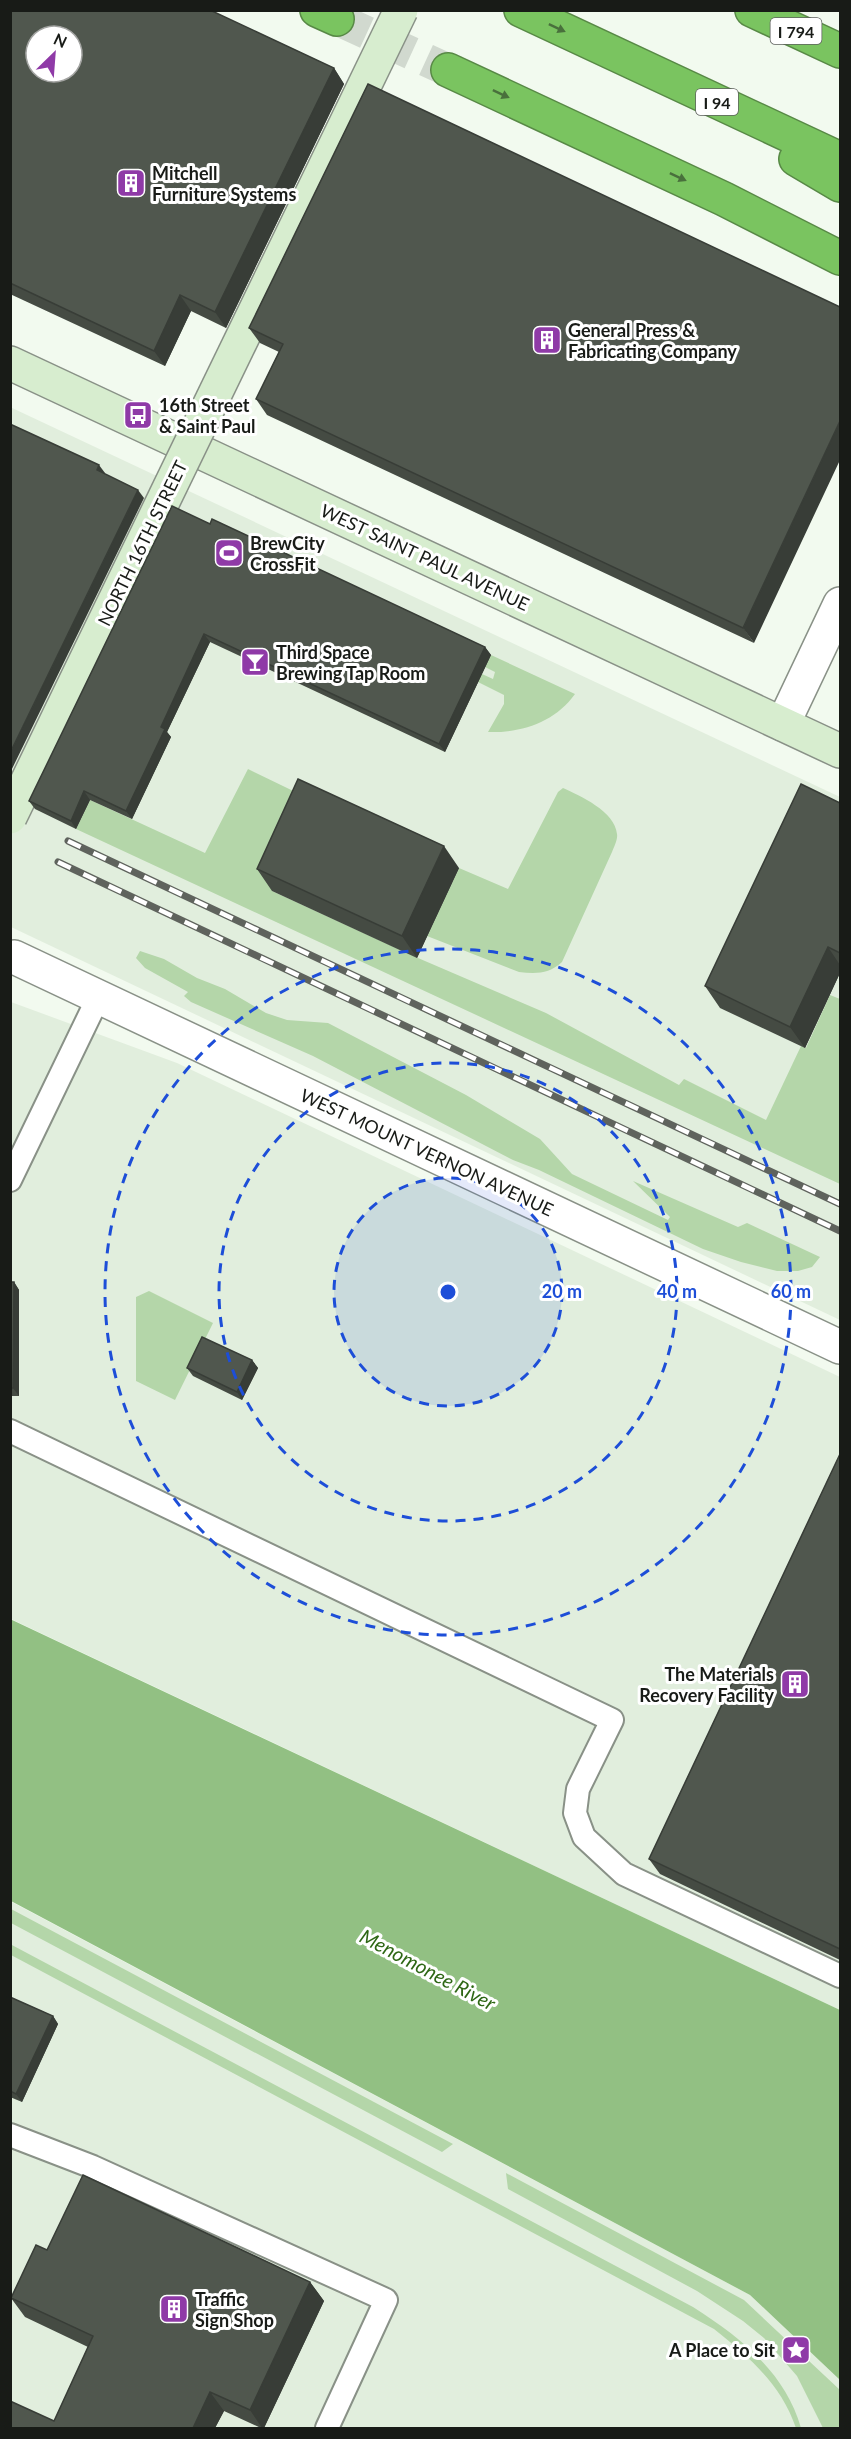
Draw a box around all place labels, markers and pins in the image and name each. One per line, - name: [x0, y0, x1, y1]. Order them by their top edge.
- place label: Mitchell Furniture Systems: [152, 162, 296, 205]
- building icon: Mitchell Furniture Systems: [115, 167, 147, 199]
- place label: General Press & Fabricating Company: [568, 319, 737, 362]
- building icon: General Press & Fabricating Company: [531, 324, 563, 356]
- place label: 16th Street & Saint Paul: [159, 394, 256, 437]
- bus stop icon: 16th Street & Saint Paul: [122, 399, 154, 431]
- place label: BrewCity CrossFit: [250, 532, 325, 575]
- sports icon: BrewCity CrossFit: [213, 537, 245, 569]
- place label: Third Space Brewing Tap Room: [276, 641, 425, 684]
- bar icon: Third Space Brewing Tap Room: [239, 646, 271, 678]
- centre of rings: [438, 1282, 458, 1302]
- place label: The Materials Recovery Facility: [639, 1663, 774, 1706]
- building icon: The Materials Recovery Facility: [779, 1668, 811, 1700]
- place label: Traffic Sign Shop: [195, 2288, 274, 2331]
- building icon: Traffic Sign Shop: [158, 2293, 190, 2325]
- place icon: A Place to Sit: [780, 2334, 812, 2366]
- place label: A Place to Sit: [668, 2339, 775, 2361]

